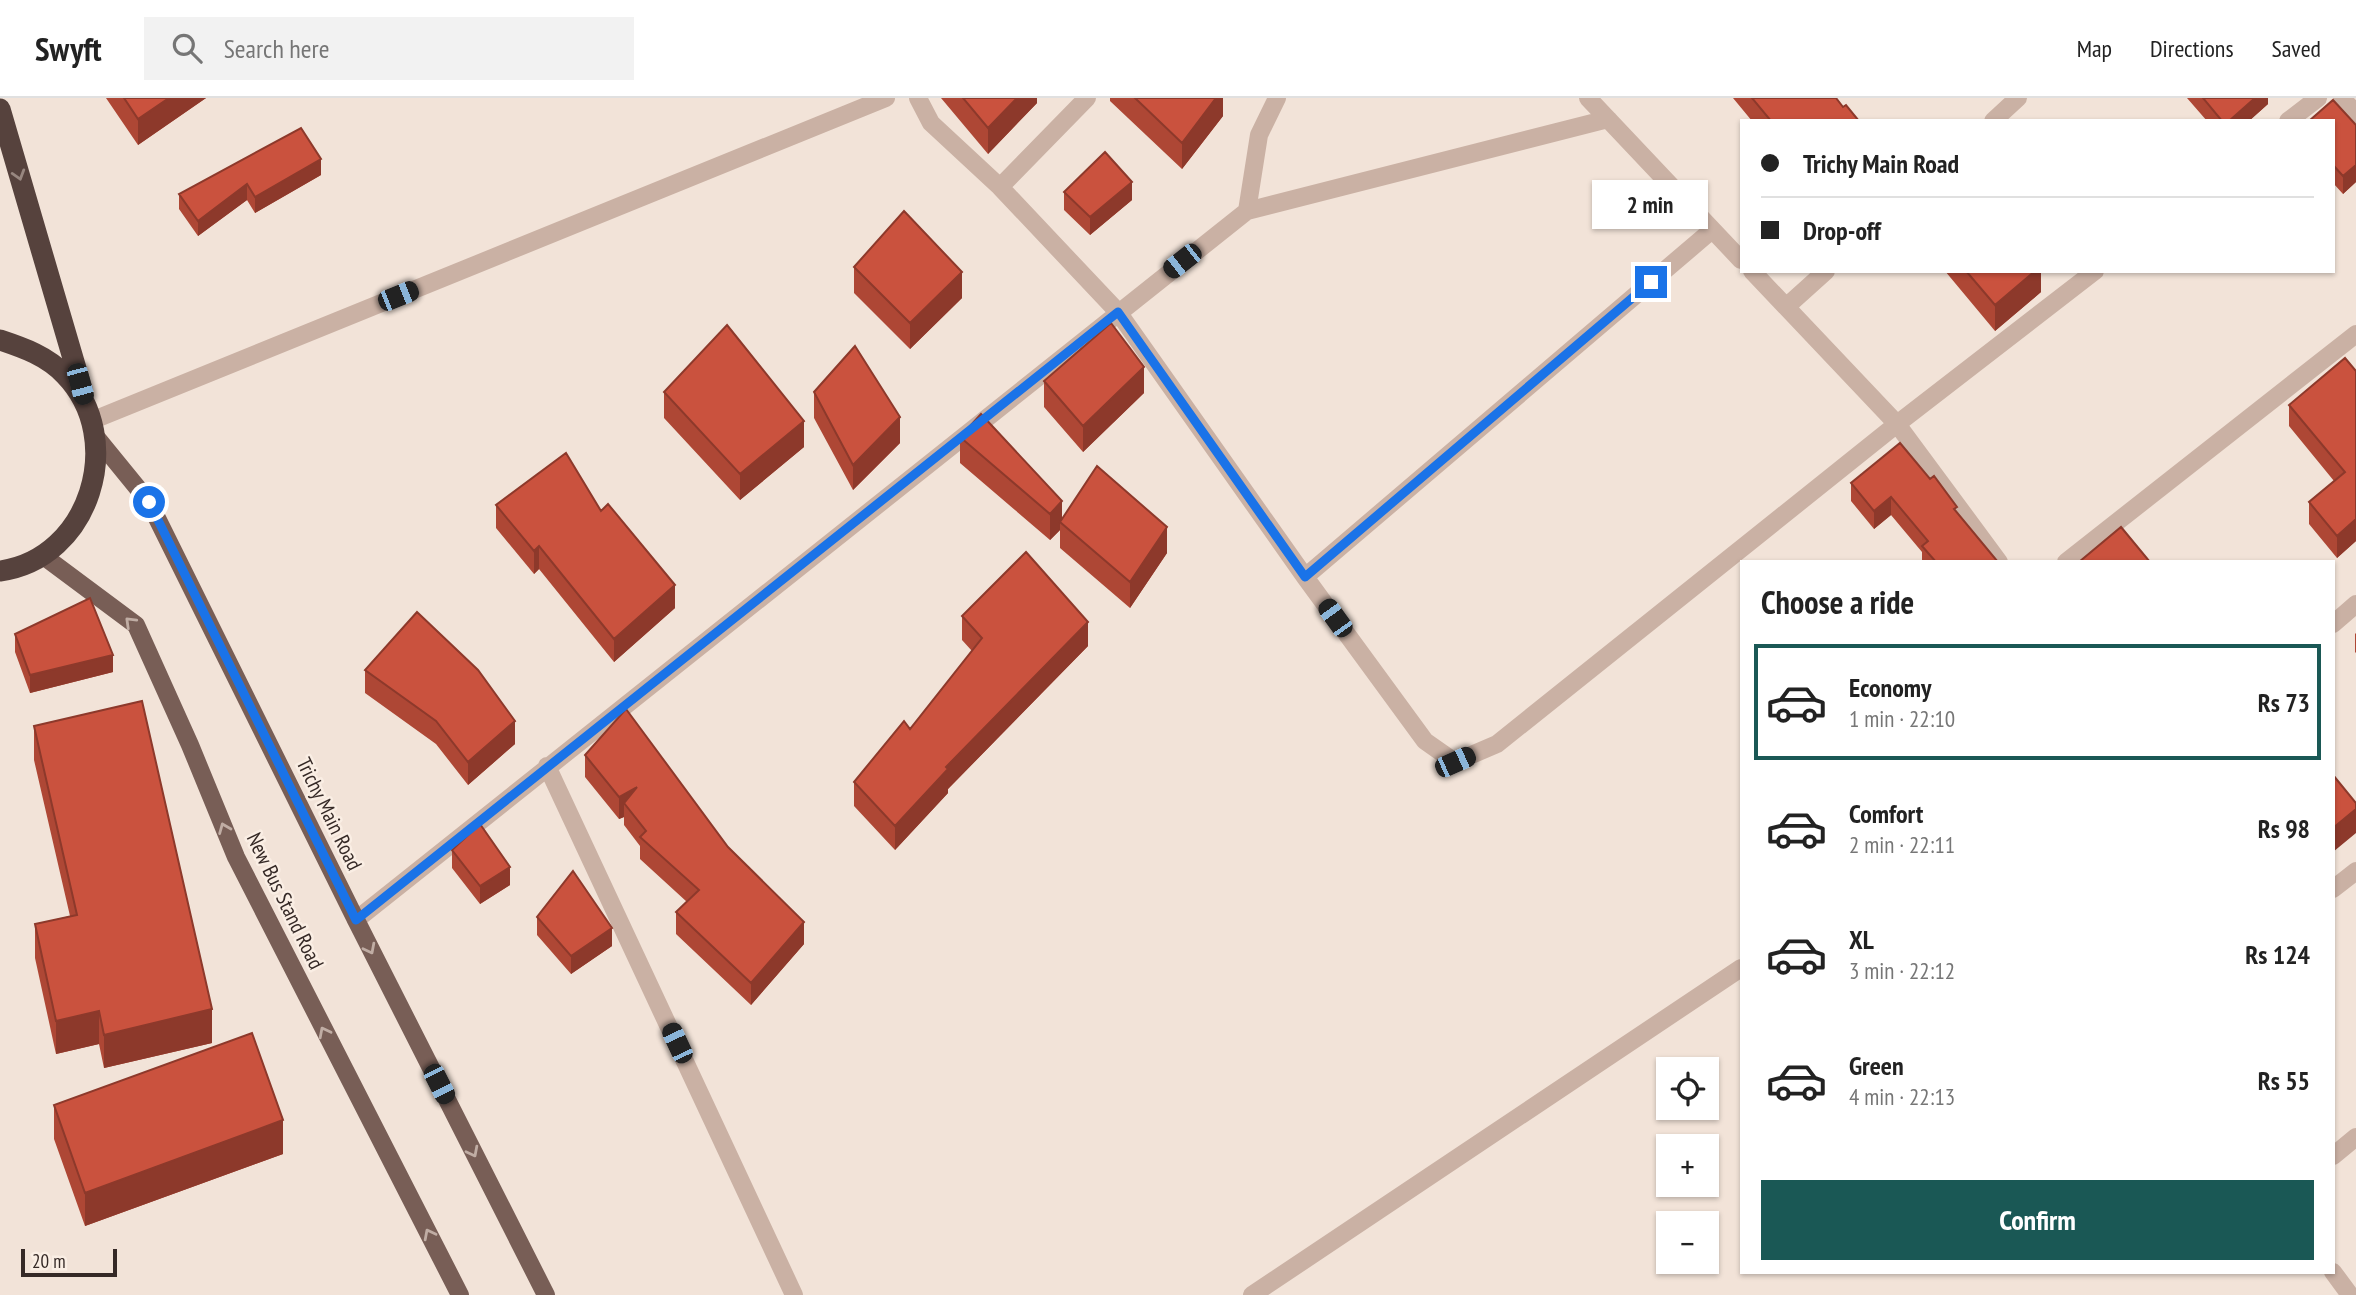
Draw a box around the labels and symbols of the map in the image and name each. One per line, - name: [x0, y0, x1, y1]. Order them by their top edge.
- one-way arrow: [11, 168, 26, 180]
- callout: 2 min: [1593, 180, 1709, 230]
- car: [1159, 240, 1206, 282]
- route end: [1635, 266, 1667, 298]
- car: [375, 278, 422, 314]
- car: [65, 361, 96, 407]
- route start: [133, 486, 165, 518]
- car: [1315, 595, 1356, 641]
- one-way arrow: [125, 618, 138, 631]
- car: [1432, 744, 1479, 780]
- street label: Trichy Main Road: [291, 753, 368, 875]
- one-way arrow: [219, 823, 233, 835]
- street label: New Bus Stand Road: [241, 828, 330, 973]
- one-way arrow: [362, 942, 376, 954]
- car: [659, 1020, 696, 1066]
- one-way arrow: [319, 1027, 333, 1039]
- car: [421, 1061, 458, 1107]
- one-way arrow: [465, 1145, 479, 1157]
- one-way arrow: [423, 1229, 437, 1241]
- scale bar: [21, 1246, 117, 1278]

